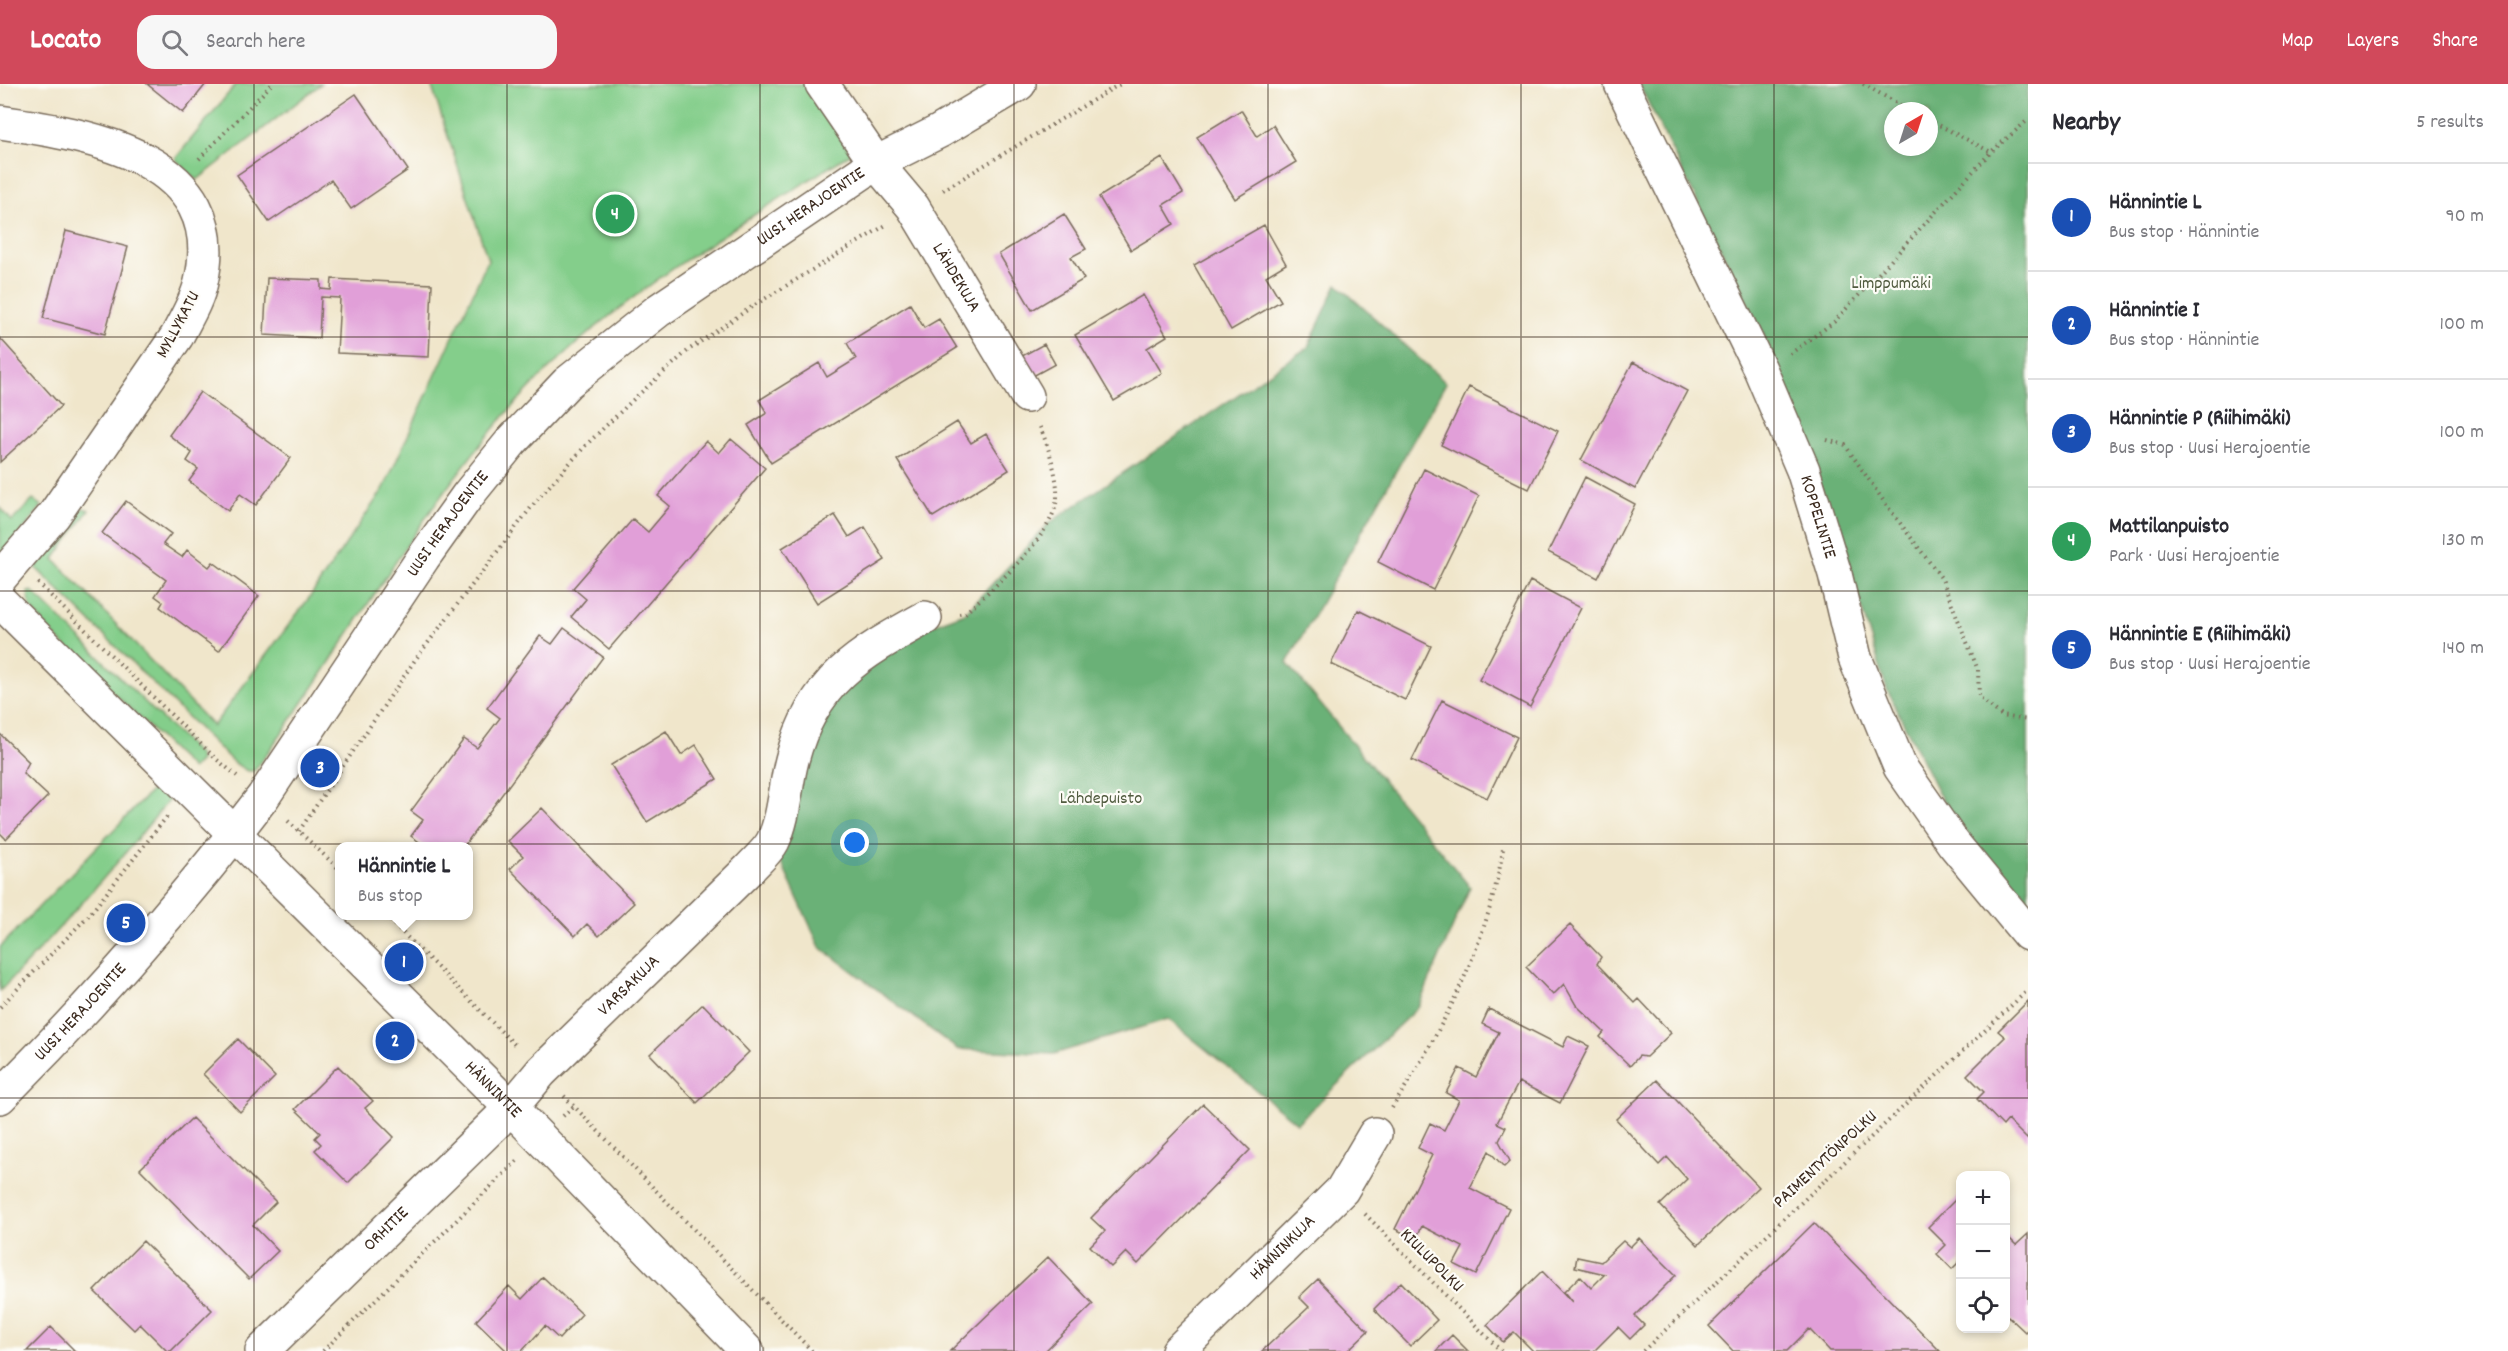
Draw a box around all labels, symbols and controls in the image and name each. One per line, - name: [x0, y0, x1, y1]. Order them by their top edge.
- search box: [137, 15, 557, 69]
- text: Locato: [30, 22, 101, 62]
- icon: search: [158, 26, 191, 59]
- text: Search here: [206, 27, 306, 58]
- text: Map: [2282, 27, 2313, 57]
- text: Layers: [2346, 27, 2399, 57]
- text: Share: [2432, 27, 2478, 57]
- north arrow: [1884, 102, 1938, 156]
- text: Nearby: [2052, 105, 2120, 142]
- text: 5 results: [2416, 109, 2484, 137]
- street label: UUSI HERAJOENTIE: [752, 161, 870, 253]
- text: Hännintie L: [2109, 188, 2202, 219]
- pin: 4: [596, 192, 634, 236]
- text: 1: [2069, 203, 2074, 231]
- text: 90 m: [2446, 203, 2484, 231]
- text: Bus stop · Hännintie: [2109, 219, 2259, 247]
- street label: LÄHDEKUJA: [925, 239, 986, 317]
- park label: Limppumäki: [1851, 272, 1931, 297]
- street label: MYLLYKATU: [151, 287, 207, 363]
- text: Hännintie I: [2109, 296, 2199, 327]
- text: 2: [2067, 311, 2076, 339]
- text: 100 m: [2440, 311, 2484, 339]
- text: Bus stop · Hännintie: [2109, 327, 2259, 355]
- text: Hännintie P (Riihimäki): [2109, 404, 2291, 435]
- text: 3: [2067, 419, 2076, 447]
- text: 100 m: [2440, 419, 2484, 447]
- text: Bus stop · Uusi Herajoentie: [2109, 435, 2311, 463]
- street label: UUSI HERAJOENTIE: [401, 466, 495, 582]
- street label: KOPPELINTIE: [1793, 472, 1842, 562]
- text: Mattilanpuisto: [2109, 512, 2229, 543]
- text: 4: [2067, 527, 2076, 555]
- text: 130 m: [2442, 527, 2484, 555]
- text: Park · Uusi Herajoentie: [2109, 543, 2280, 571]
- text: Hännintie E (Riihimäki): [2109, 620, 2291, 651]
- text: 5: [2067, 635, 2076, 663]
- text: 140 m: [2442, 635, 2484, 663]
- text: Bus stop · Uusi Herajoentie: [2109, 651, 2311, 679]
- pin: 3: [300, 746, 340, 790]
- park label: Lähdepuisto: [1060, 787, 1142, 812]
- your location: [840, 828, 869, 857]
- popup: [335, 842, 473, 920]
- text: Hännintie L: [358, 852, 450, 883]
- text: Bus stop: [358, 883, 423, 911]
- pin: 5: [106, 900, 146, 946]
- pin: 1: [384, 940, 424, 984]
- street label: VARSAKUJA: [592, 949, 666, 1022]
- street label: UUSI HERAJOENTIE: [29, 958, 133, 1067]
- pin: 2: [376, 1018, 414, 1064]
- street label: HÄNNINTIE: [458, 1056, 527, 1124]
- street label: PAIMENTYTÖNPOLKU: [1769, 1105, 1883, 1215]
- map controls: [1956, 1171, 2010, 1333]
- button: +: [1956, 1171, 2010, 1225]
- street label: ORHITIE: [358, 1201, 415, 1258]
- street label: HÄNNINKUJA: [1244, 1209, 1322, 1286]
- street label: KIULUPOLKU: [1393, 1223, 1469, 1299]
- button: −: [1956, 1225, 2010, 1279]
- button: locate: [1956, 1279, 2010, 1333]

